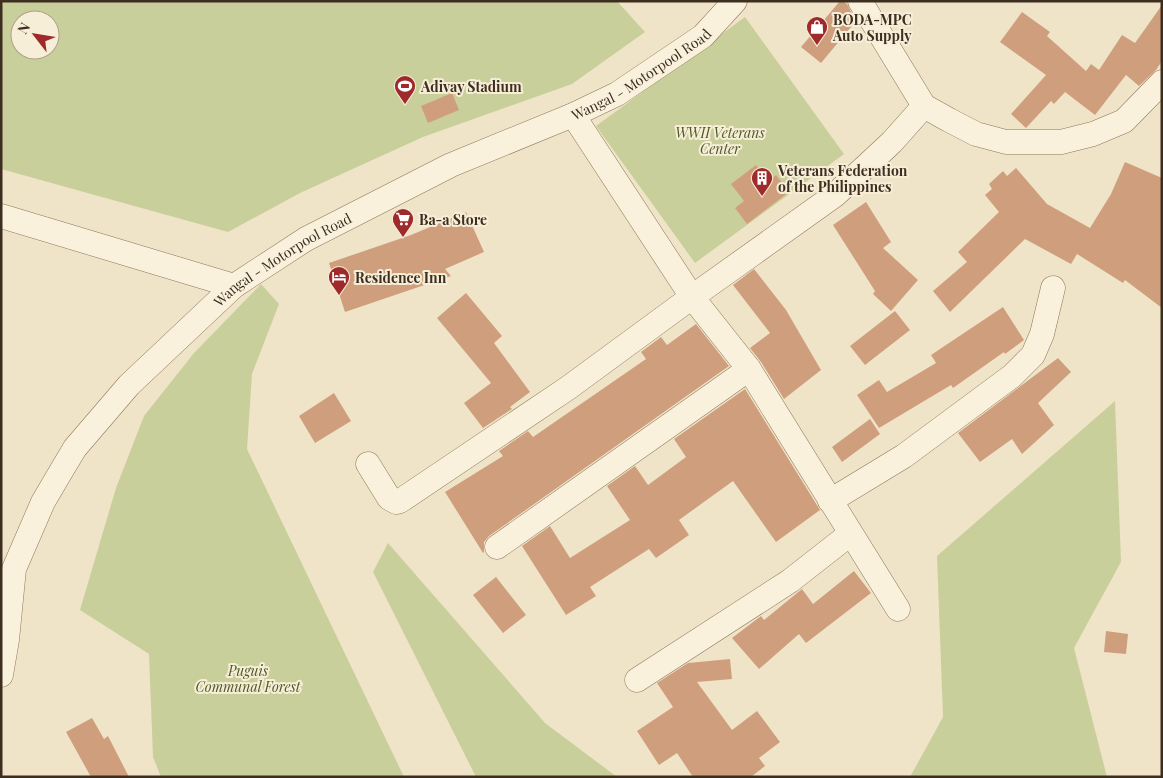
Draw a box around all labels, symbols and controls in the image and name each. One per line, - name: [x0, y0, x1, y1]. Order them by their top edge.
- north arrow: [10, 10, 60, 60]
- place label: BODA-MPC Auto Supply: [832, 10, 912, 45]
- shop icon: BODA-MPC Auto Supply: [805, 15, 829, 46]
- text: N: [13, 19, 34, 37]
- street label: Wangal - Motorpool Road: [567, 24, 715, 124]
- sports icon: Adivay Stadium: [393, 74, 417, 105]
- place label: Adivay Stadium: [420, 77, 522, 96]
- park label: WWII Veterans Center: [675, 123, 765, 158]
- place label: Veterans Federation of the Philippines: [777, 161, 908, 196]
- building icon: Veterans Federation of the Philippines: [750, 166, 774, 197]
- supermarket icon: Ba-a Store: [391, 207, 415, 238]
- street label: Wangal - Motorpool Road: [208, 208, 354, 311]
- place label: Ba-a Store: [419, 210, 487, 229]
- hotel icon: Residence Inn: [327, 265, 351, 296]
- place label: Residence Inn: [355, 268, 447, 287]
- park label: Puguis Communal Forest: [195, 661, 302, 696]

